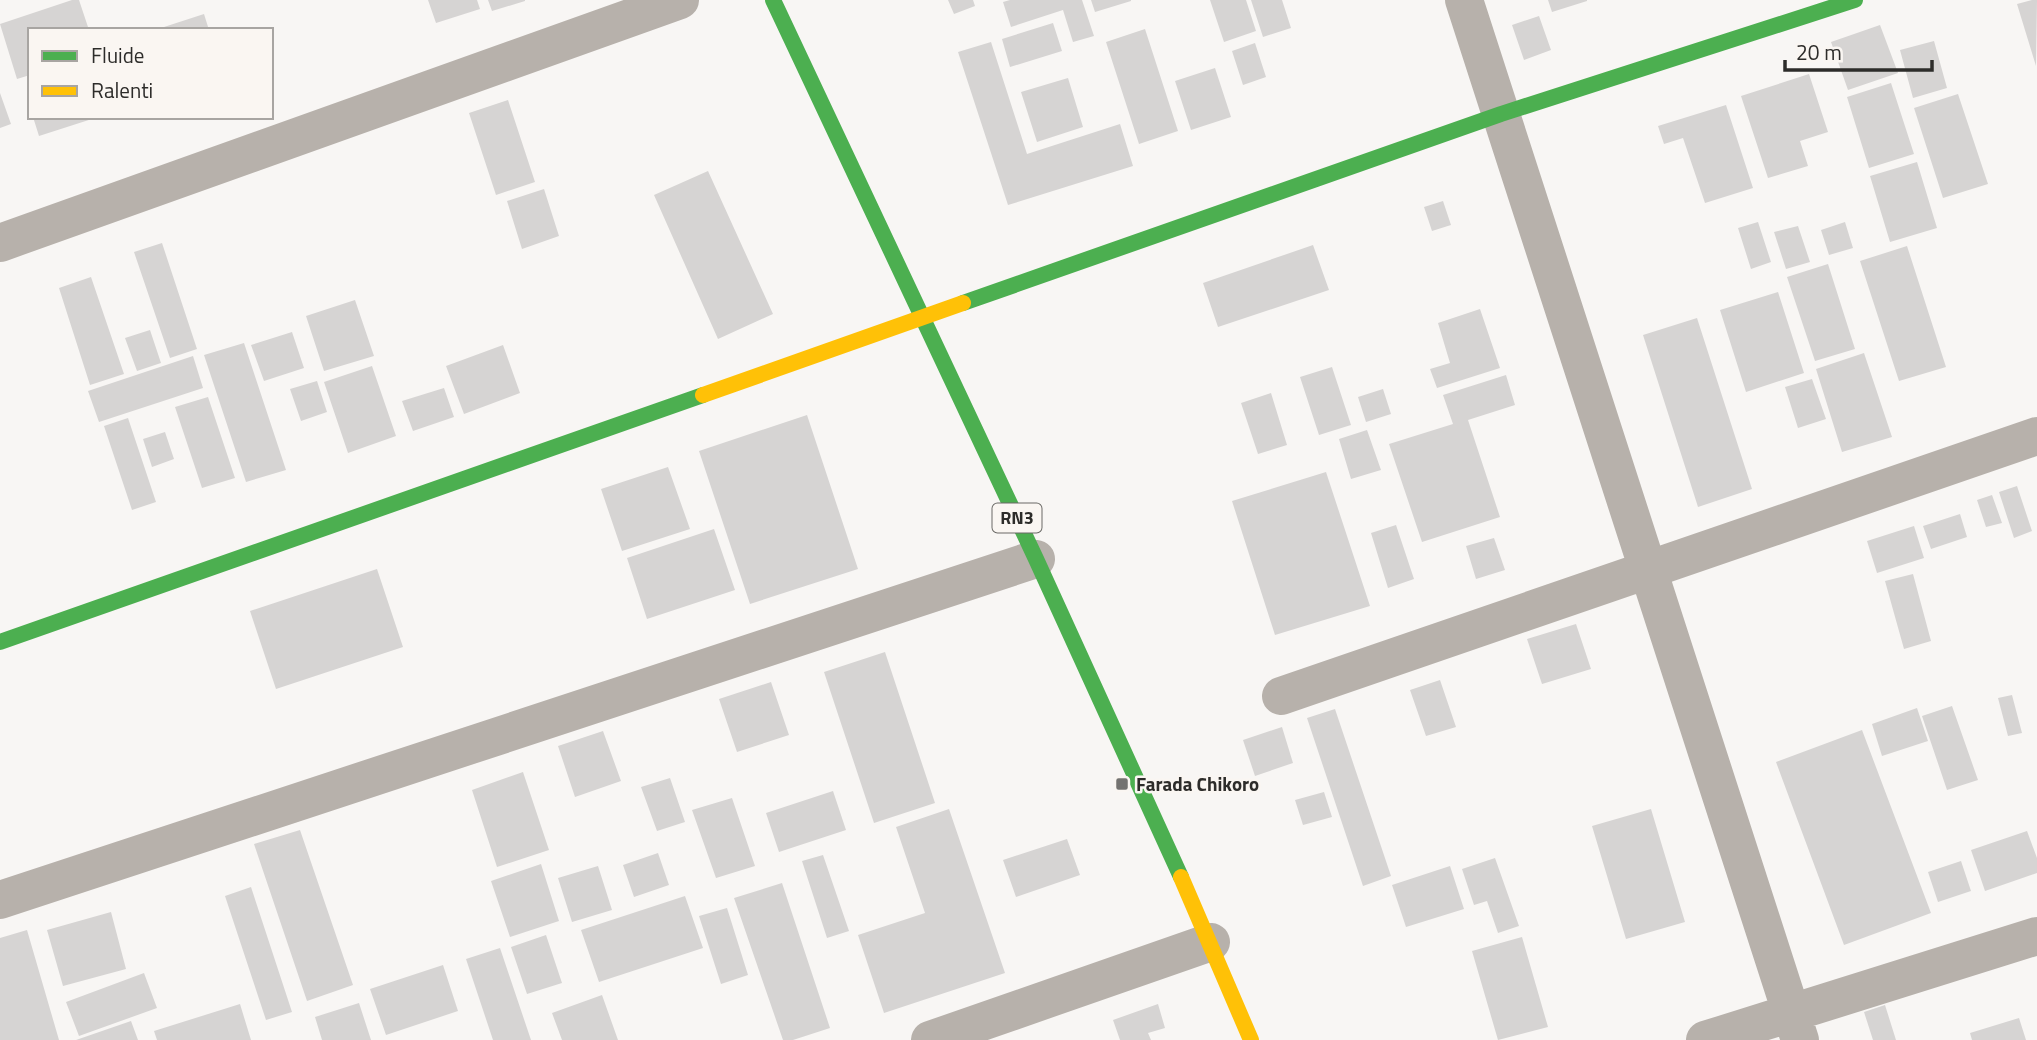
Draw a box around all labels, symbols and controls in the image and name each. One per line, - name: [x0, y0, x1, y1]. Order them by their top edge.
- legend: [28, 28, 273, 119]
- scale bar: [1785, 28, 1932, 72]
- text: 20 m: [1796, 36, 1842, 68]
- text: Fluide: [91, 39, 144, 71]
- text: Ralenti: [91, 74, 153, 106]
- road number: RN3: [992, 504, 1042, 532]
- place label: Farada Chikoro: [1136, 769, 1259, 798]
- marker: Farada Chikoro: [1114, 776, 1130, 792]

